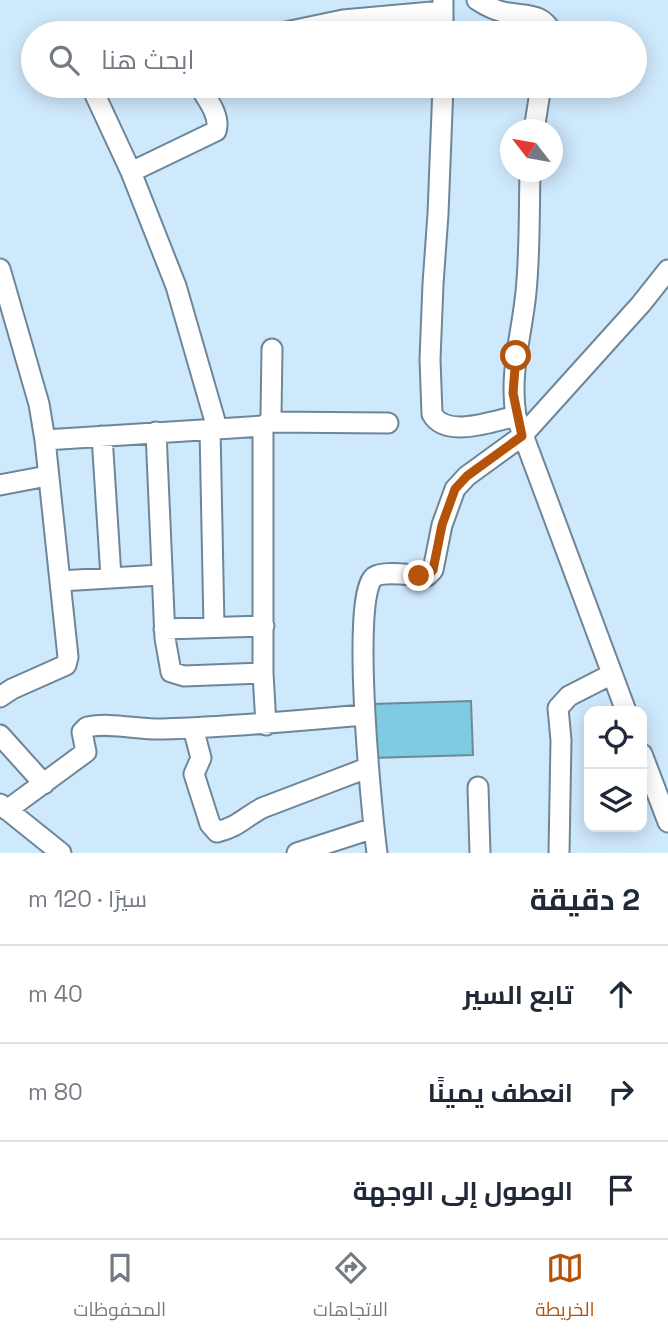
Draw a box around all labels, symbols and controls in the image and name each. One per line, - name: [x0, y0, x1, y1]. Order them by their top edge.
- search box: [21, 21, 647, 98]
- icon: search: [45, 41, 83, 79]
- text: ابحث هنا: [101, 43, 195, 77]
- north arrow: [500, 119, 563, 182]
- route start: [500, 340, 531, 371]
- route end: [403, 560, 434, 591]
- map controls: [584, 706, 647, 832]
- button: locate: [584, 706, 647, 769]
- button: layers: [584, 769, 647, 832]
- text: 2 دقيقة: [530, 880, 640, 919]
- text: سيرًا · 120 m: [28, 884, 147, 914]
- icon: ahead: [602, 975, 640, 1013]
- text: تابع السير: [463, 978, 573, 1012]
- text: 40 m: [28, 979, 83, 1009]
- icon: right: [602, 1073, 640, 1111]
- text: انعطف يمينًا: [428, 1076, 573, 1110]
- text: 80 m: [28, 1077, 83, 1107]
- icon: arrive: [602, 1171, 640, 1209]
- text: الوصول إلى الوجهة: [353, 1174, 573, 1208]
- tab: المحفوظات: [74, 1249, 166, 1327]
- tab: الاتجاهات: [313, 1249, 388, 1327]
- tab: الخريطة: [535, 1249, 595, 1327]

